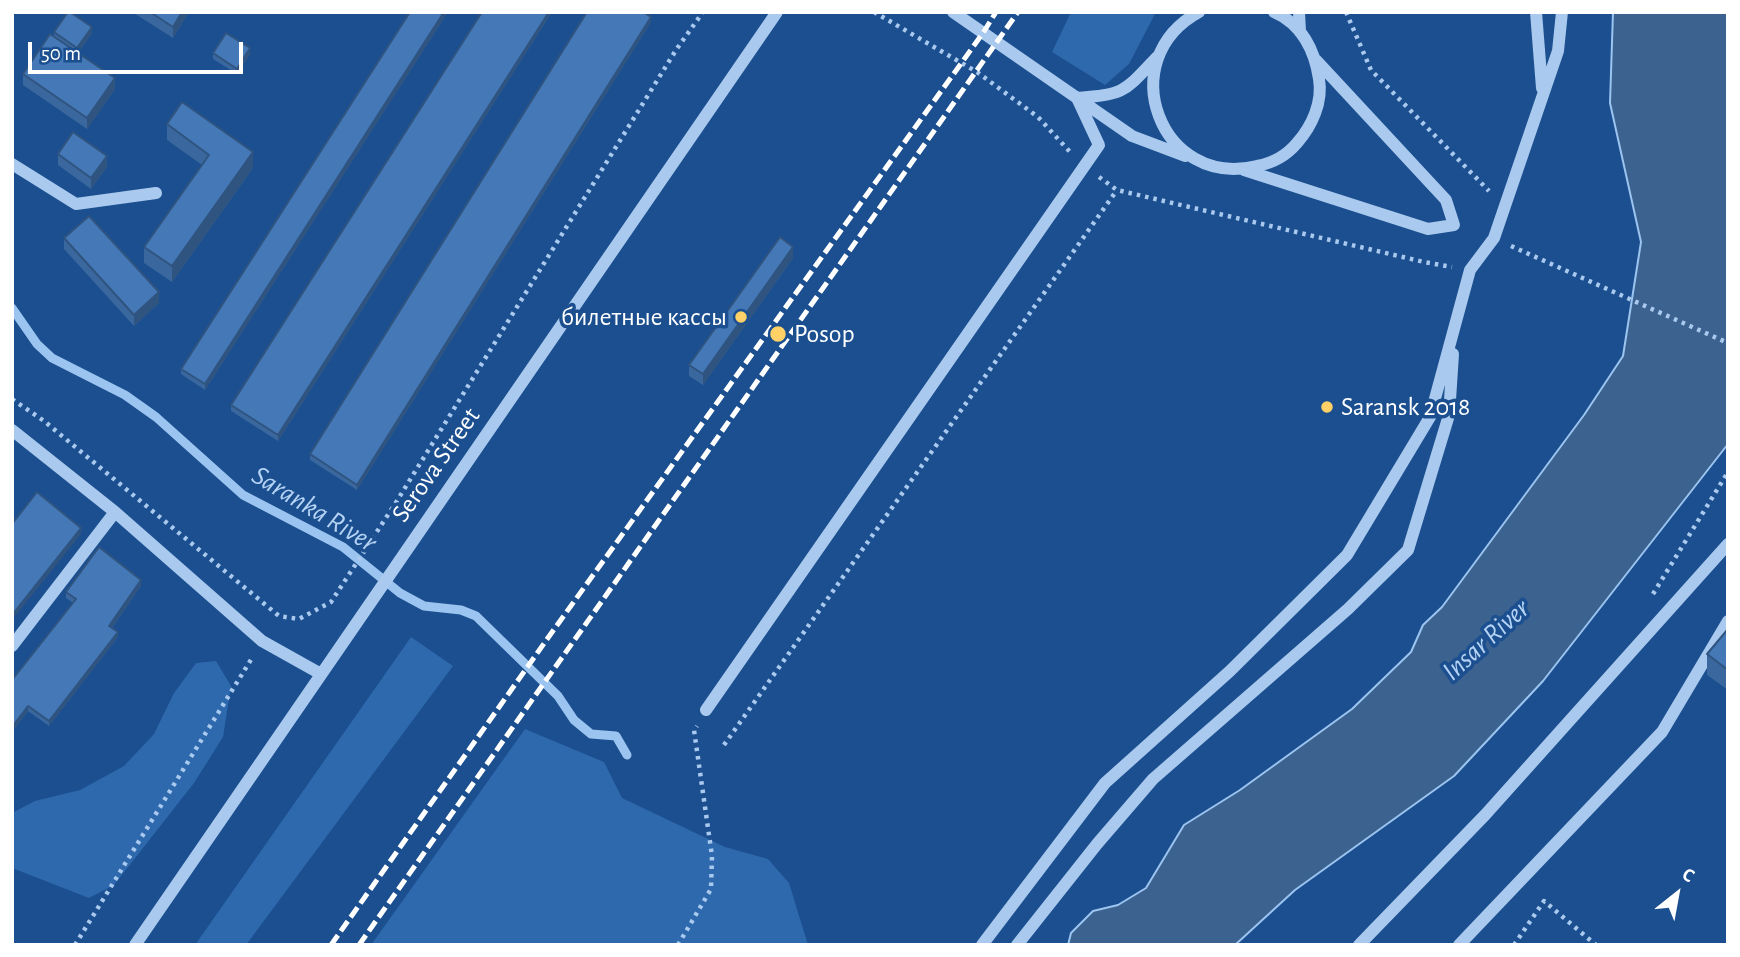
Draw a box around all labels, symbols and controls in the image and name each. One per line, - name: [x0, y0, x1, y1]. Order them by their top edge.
- scale bar: [32, 28, 247, 72]
- text: 50 m: [41, 43, 81, 64]
- place label: билетные кассы: [561, 301, 727, 333]
- marker: билетные кассы: [733, 309, 749, 325]
- place label: Posop: [794, 318, 855, 350]
- marker: Posop: [768, 324, 788, 344]
- place label: Saransk 2018: [1341, 391, 1470, 423]
- marker: Saransk 2018: [1319, 399, 1335, 415]
- street label: Serova Street: [385, 402, 487, 528]
- water label: Saranka River: [246, 459, 382, 559]
- water label: Insar River: [1435, 592, 1537, 688]
- north arrow: [1642, 859, 1712, 929]
- text: С: [1679, 865, 1697, 886]

